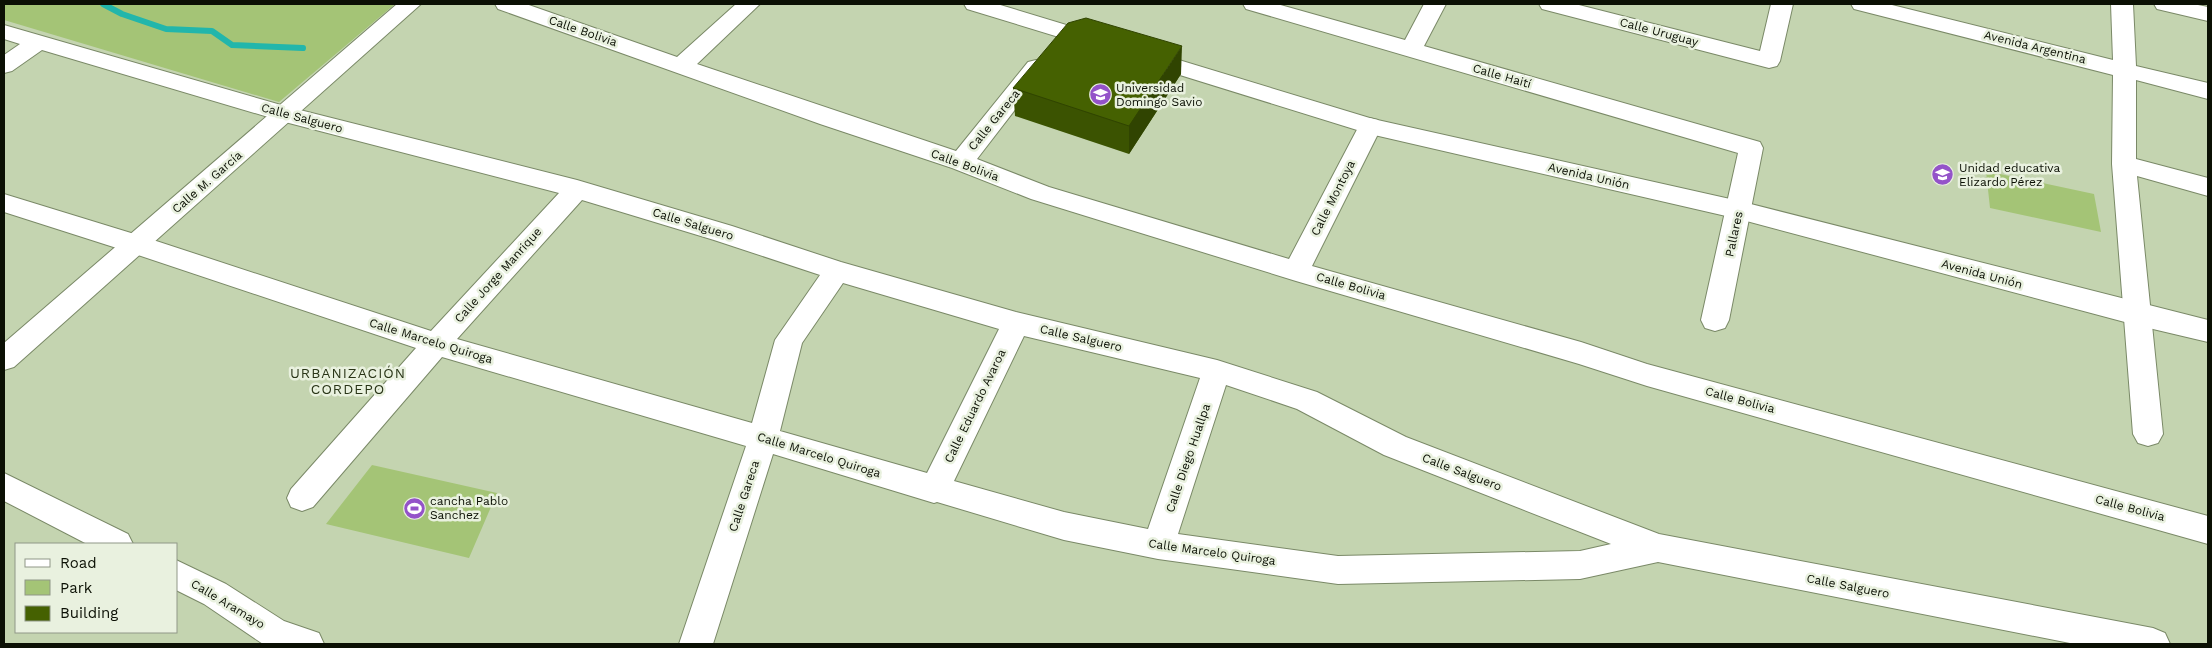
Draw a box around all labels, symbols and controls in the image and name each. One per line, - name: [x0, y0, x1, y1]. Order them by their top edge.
- street label: Calle Bolivia: [547, 13, 619, 49]
- street label: Calle Uruguay: [1618, 15, 1700, 49]
- street label: Avenida Argentina: [1983, 28, 2088, 66]
- street label: Calle Haití: [1471, 61, 1533, 91]
- place label: Universidad Domingo Savio: [1116, 81, 1202, 109]
- school or university icon: Universidad Domingo Savio: [1088, 83, 1112, 107]
- street label: Calle Gareca: [965, 87, 1023, 153]
- street label: Calle Salguero: [260, 100, 344, 136]
- street label: Calle Bolivia: [929, 146, 1001, 184]
- street label: Calle M. García: [169, 148, 245, 216]
- street label: Calle Montoya: [1308, 158, 1358, 238]
- street label: Avenida Unión: [1547, 160, 1631, 192]
- place label: Unidad educativa Elizardo Pérez: [1959, 161, 2060, 189]
- school or university icon: Unidad educativa Elizardo Pérez: [1931, 163, 1955, 187]
- street label: Calle Salguero: [651, 205, 735, 243]
- street label: Pallares: [1722, 210, 1746, 258]
- street label: Calle Jorge Manrique: [452, 224, 545, 326]
- street label: Avenida Unión: [1940, 256, 2024, 292]
- street label: Calle Bolivia: [1315, 269, 1387, 303]
- street label: Calle Marcelo Quiroga: [368, 316, 495, 367]
- street label: Calle Salguero: [1038, 322, 1124, 354]
- street label: Calle Eduardo Avaroa: [941, 347, 1009, 465]
- district label: URBANIZACIÓN CORDEPO: [290, 365, 406, 397]
- street label: Calle Bolivia: [1704, 384, 1777, 416]
- street label: Calle Diego Huallpa: [1163, 401, 1213, 514]
- street label: Calle Marcelo Quiroga: [756, 430, 883, 481]
- street label: Calle Salguero: [1420, 450, 1504, 494]
- street label: Calle Gareca: [726, 458, 762, 533]
- street label: Calle Bolivia: [2094, 492, 2167, 524]
- place label: cancha Pablo Sanchez: [430, 494, 508, 522]
- sports icon: cancha Pablo Sanchez: [402, 496, 426, 520]
- street label: Calle Marcelo Quiroga: [1147, 536, 1277, 568]
- legend: [15, 543, 178, 633]
- text: Road: [60, 554, 97, 572]
- street label: Calle Salguero: [1805, 571, 1891, 601]
- street label: Calle Aramayo: [189, 576, 267, 632]
- text: Park: [60, 579, 93, 597]
- text: Building: [60, 604, 118, 622]

